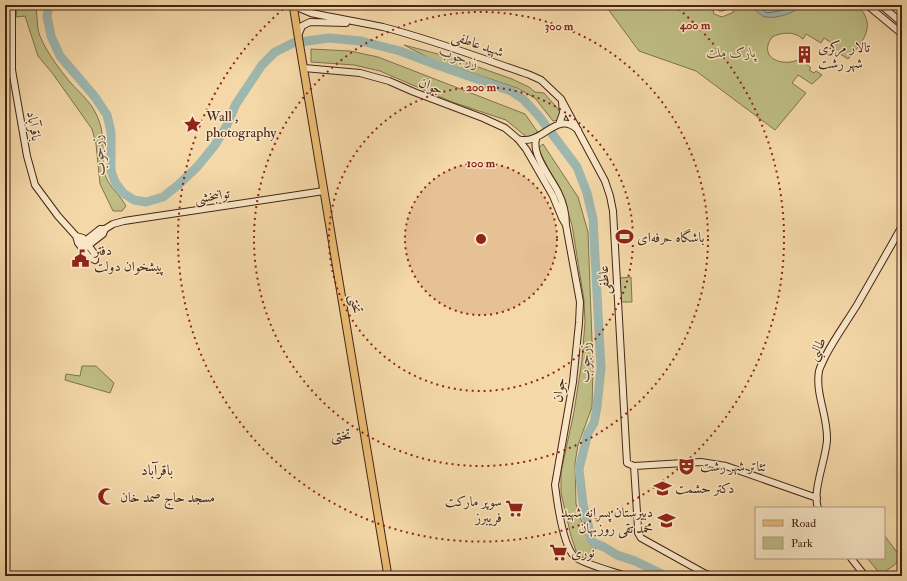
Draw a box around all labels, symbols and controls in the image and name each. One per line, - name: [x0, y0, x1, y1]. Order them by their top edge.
- text: 400 m: [679, 18, 711, 33]
- text: 300 m: [545, 19, 574, 34]
- street label: شهید عاطفی: [449, 27, 506, 63]
- place label: تالار مرکزی شهر رشت: [818, 39, 870, 73]
- water label: زرجوب: [437, 41, 481, 73]
- park label: پارک ملت: [706, 44, 757, 63]
- building icon: تالار مرکزی شهر رشت: [795, 45, 815, 65]
- street label: جوان: [416, 74, 446, 98]
- text: 200 m: [466, 80, 497, 95]
- place label: Wall , photography: [205, 108, 277, 142]
- street label: باقرآباد: [23, 110, 45, 143]
- place icon: Wall , photography: [183, 114, 203, 134]
- water label: زرجوب: [88, 134, 110, 176]
- text: 100 m: [467, 156, 496, 171]
- street label: توانبخشی: [193, 185, 231, 208]
- sports icon: باشگاه حرفه‌ای: [614, 227, 634, 247]
- place label: باشگاه حرفه‌ای: [637, 228, 705, 246]
- centre of rings: [474, 232, 488, 246]
- place label: دفتر پیشخوان دولت: [92, 242, 164, 276]
- public building icon: دفتر پیشخوان دولت: [71, 248, 91, 268]
- street label: عاطفی: [595, 265, 615, 295]
- street label: تختی: [345, 293, 366, 315]
- street label: طالبی: [804, 334, 833, 365]
- water label: زرجوب: [575, 341, 595, 383]
- street label: جوان: [549, 376, 569, 404]
- district label: تختی: [331, 426, 351, 446]
- theatre icon: تئاتر شهر رشت: [677, 456, 697, 476]
- place label: تئاتر شهر رشت: [700, 458, 766, 476]
- district label: باقرآباد: [141, 461, 173, 480]
- school or university icon: دکتر حشمت: [652, 478, 672, 498]
- place label: دکتر حشمت: [675, 480, 734, 497]
- mosque icon: مسجد حاج صمد خان: [97, 487, 117, 507]
- place label: مسجد حاج صمد خان: [120, 489, 215, 510]
- place label: سوپر مارکت فریبرز: [445, 493, 502, 526]
- supermarket icon: سوپر مارکت فریبرز: [505, 499, 525, 519]
- place label: دبیرستان پسرانه شهید محمد تقی روزبهان: [561, 504, 653, 539]
- legend: [755, 507, 885, 559]
- school or university icon: دبیرستان پسرانه شهید محمد تقی روزبهان: [656, 510, 676, 530]
- text: Road: [791, 516, 816, 531]
- text: Park: [791, 536, 813, 551]
- supermarket icon: نوری: [548, 542, 568, 562]
- place label: نوری: [571, 544, 595, 561]

